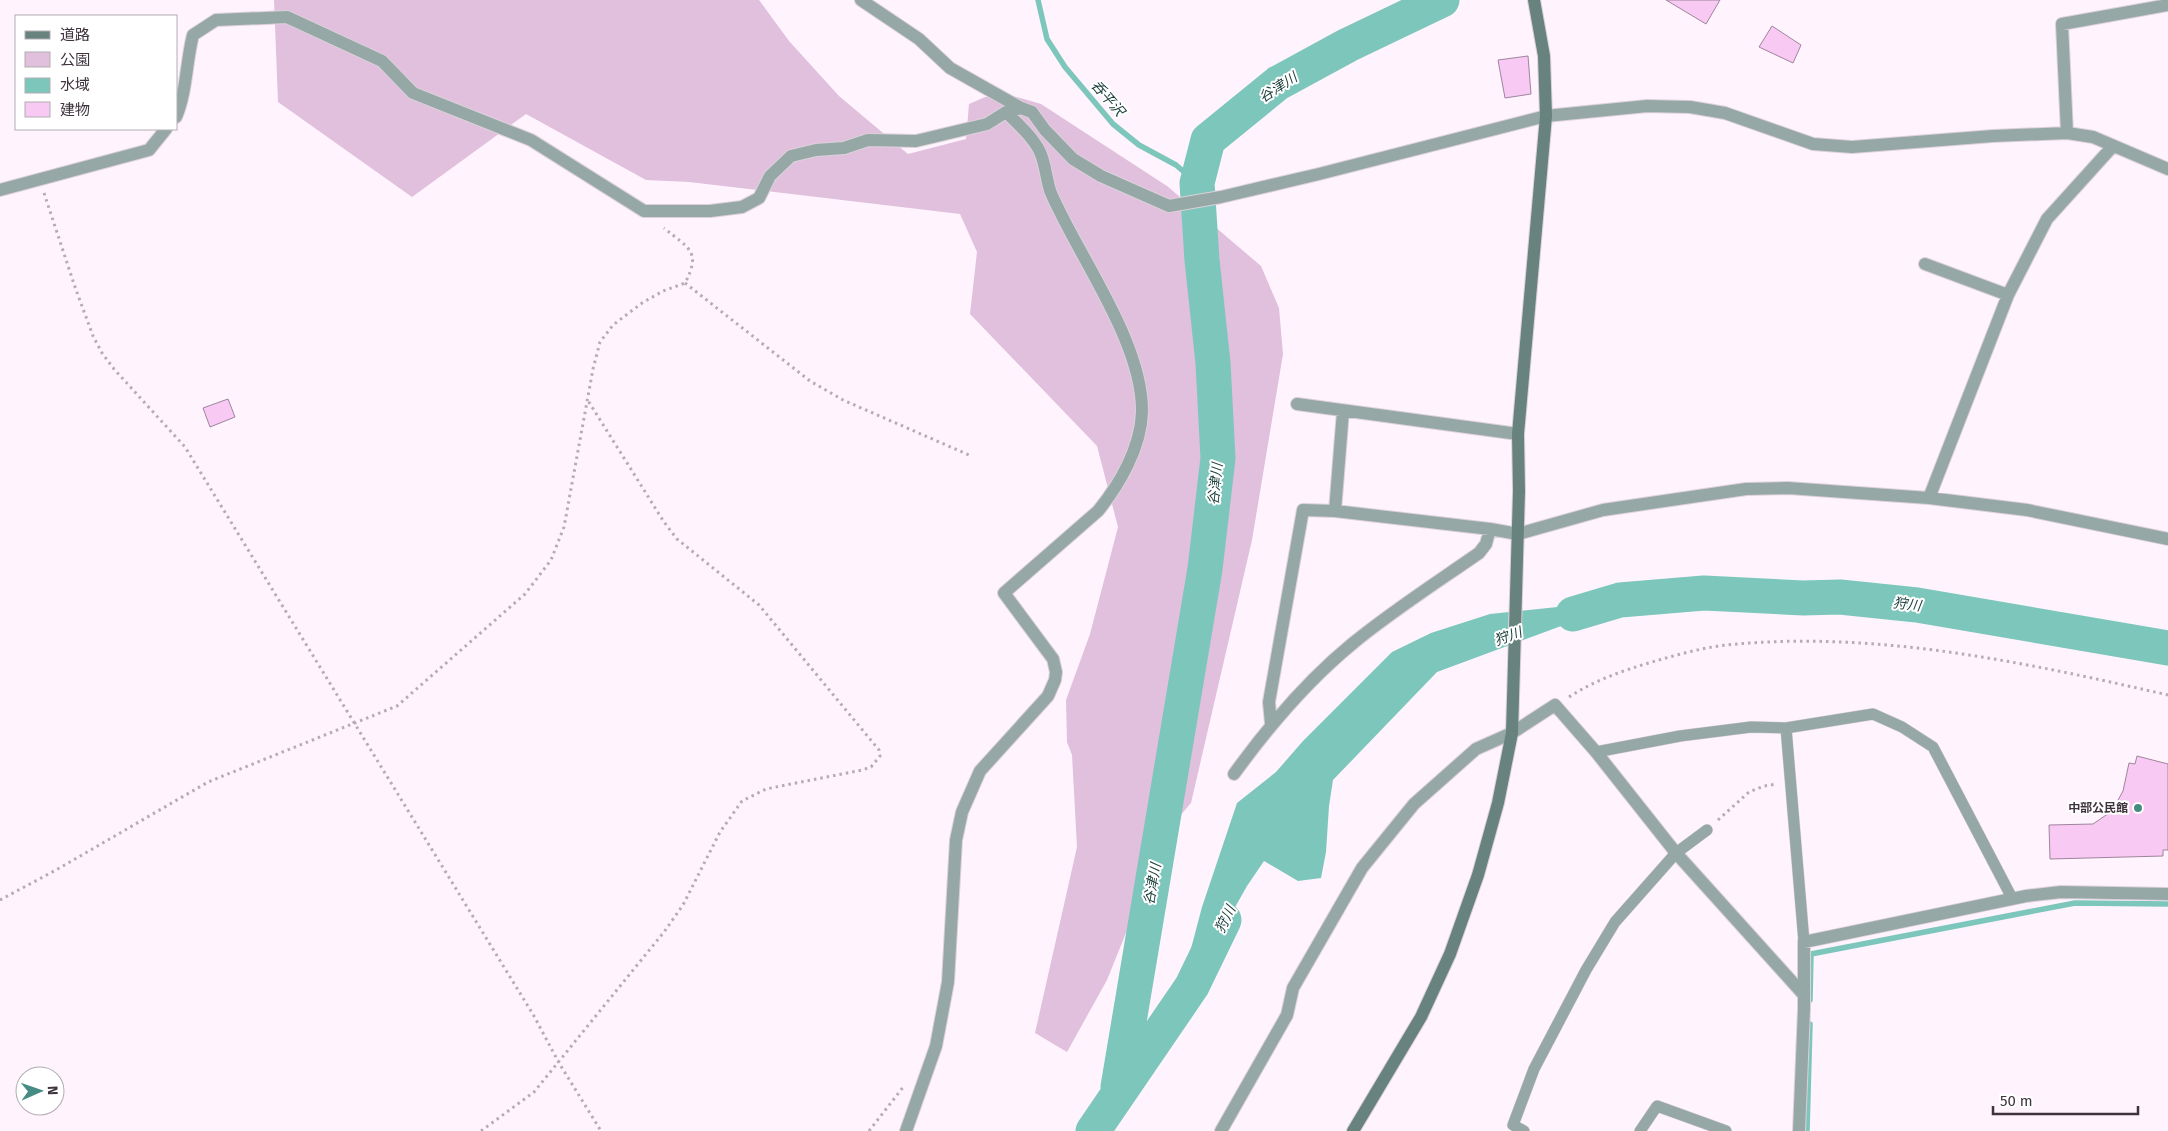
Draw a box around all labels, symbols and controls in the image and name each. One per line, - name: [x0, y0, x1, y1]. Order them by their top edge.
- legend: [15, 15, 178, 130]
- text: 道路: [60, 26, 90, 44]
- text: 公園: [60, 51, 90, 69]
- water label: 谷津川: [1256, 68, 1302, 106]
- text: 水域: [60, 76, 90, 94]
- water label: 呑平沢: [1087, 77, 1129, 121]
- text: 建物: [60, 101, 90, 119]
- water label: 谷津川: [1205, 460, 1226, 506]
- water label: 狩川: [1892, 594, 1924, 615]
- water label: 狩川: [1492, 623, 1526, 649]
- place label: 中部公民館: [2068, 801, 2128, 815]
- marker: 中部公民館: [2132, 802, 2144, 814]
- water label: 谷津川: [1140, 860, 1165, 906]
- water label: 狩川: [1212, 901, 1240, 936]
- north arrow: [15, 1066, 65, 1116]
- scale bar: [1993, 1084, 2138, 1116]
- text: N: [44, 1086, 61, 1096]
- text: 50 m: [2000, 1092, 2033, 1110]

